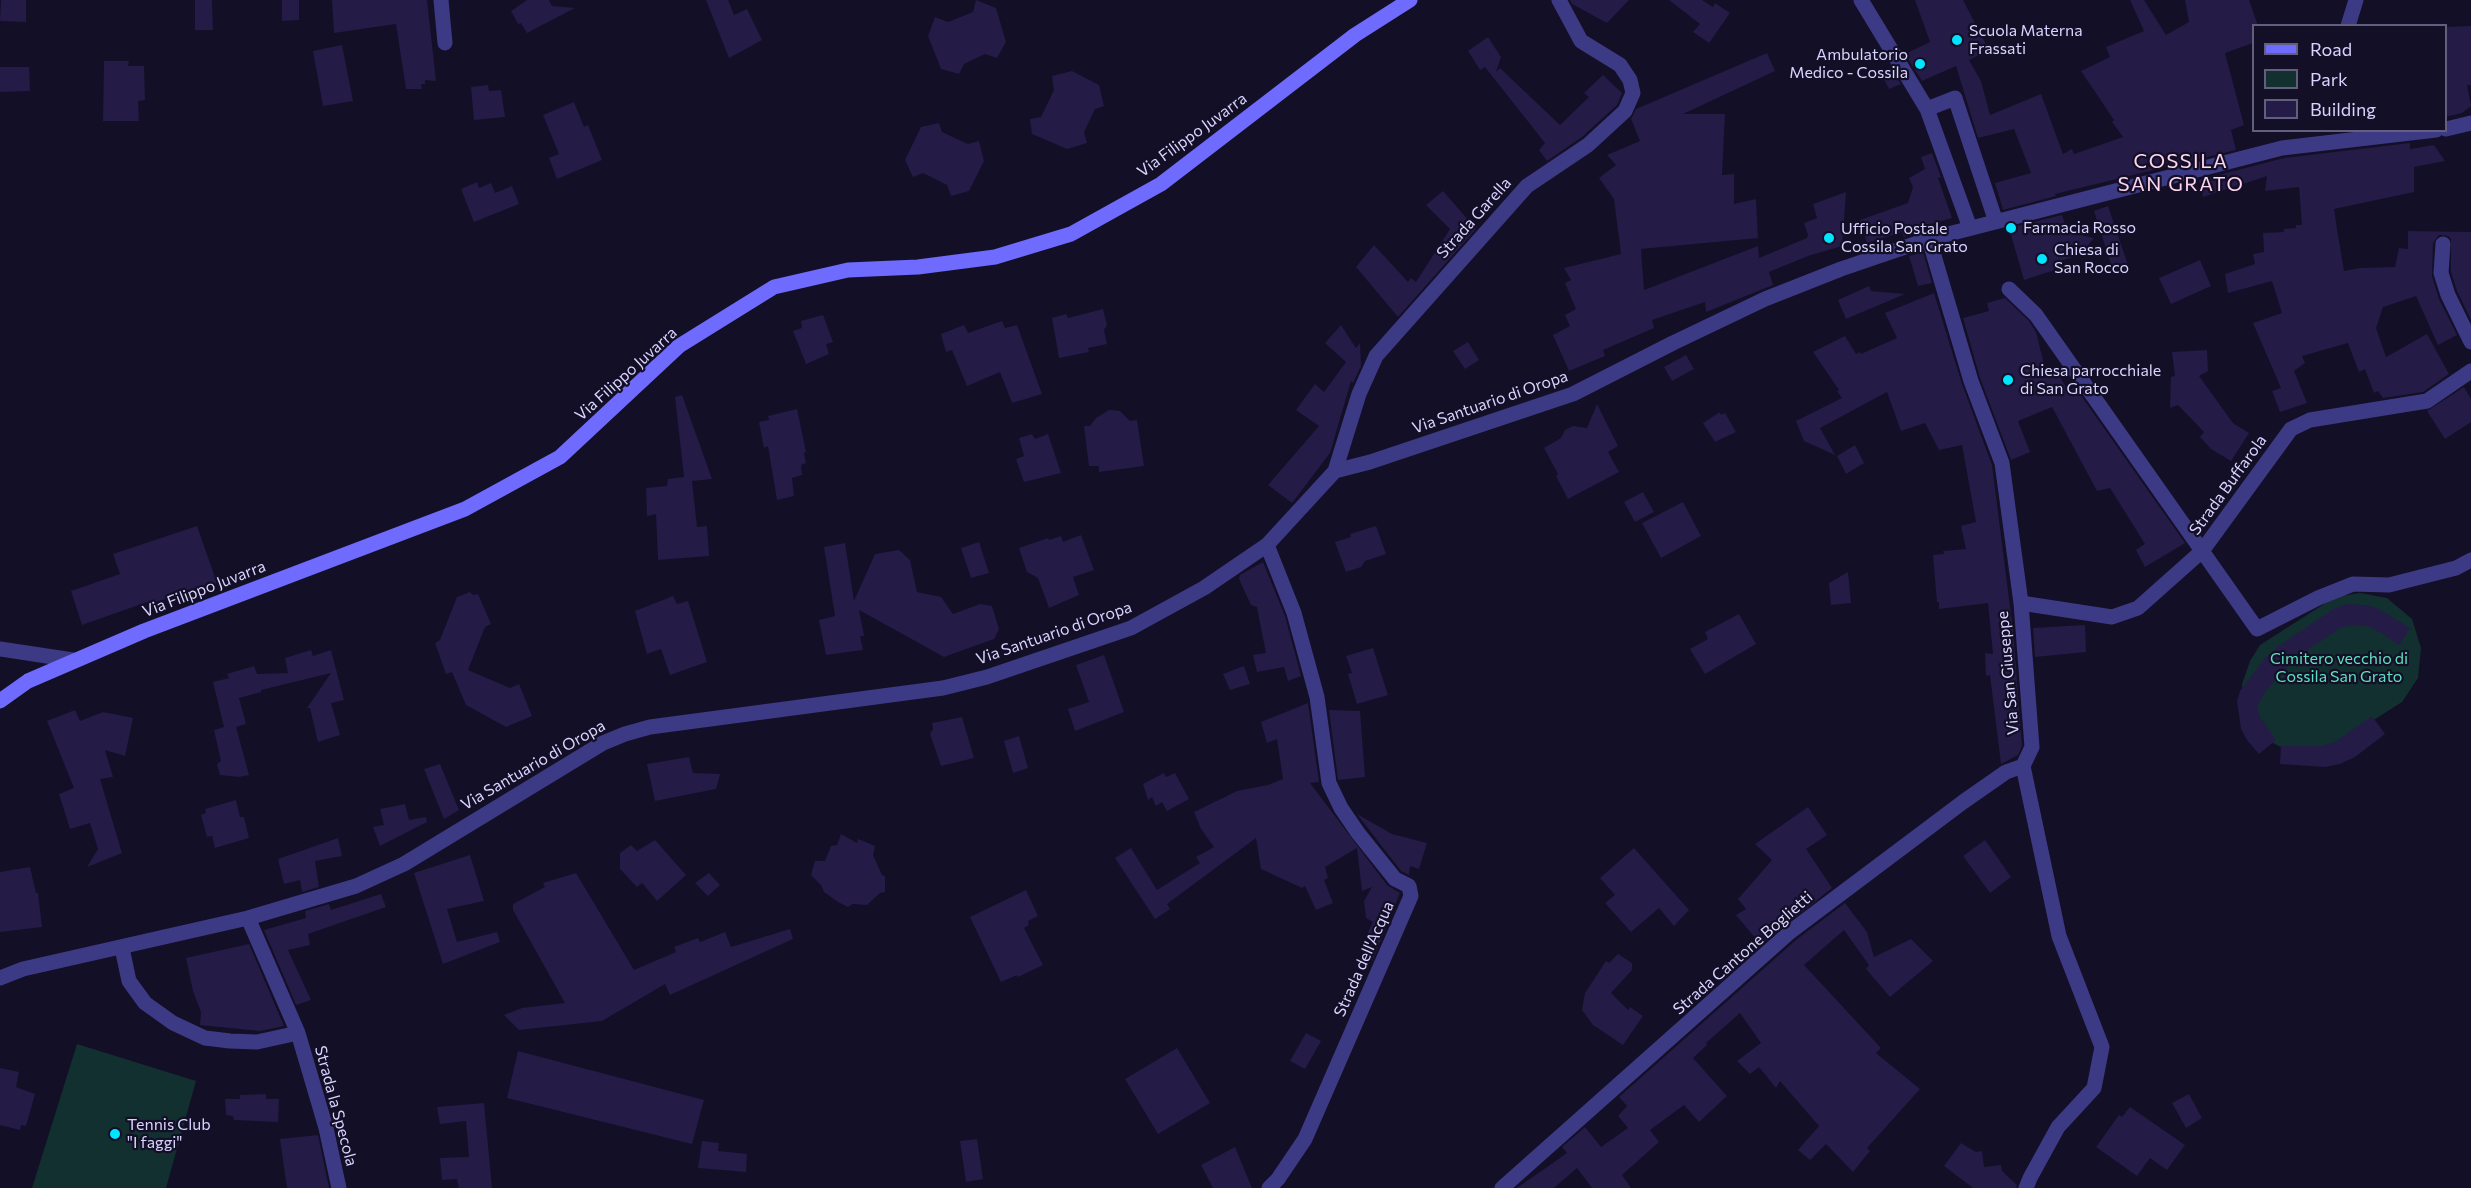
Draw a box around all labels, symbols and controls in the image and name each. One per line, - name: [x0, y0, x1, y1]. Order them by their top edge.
- place label: Scuola Materna Frassati: [1969, 21, 2083, 59]
- legend: [2252, 24, 2447, 132]
- marker: Scuola Materna Frassati: [1950, 33, 1964, 47]
- text: Road: [2310, 38, 2352, 60]
- place label: Ambulatorio Medico - Cossila: [1789, 45, 1908, 83]
- marker: Ambulatorio Medico - Cossila: [1913, 57, 1927, 71]
- text: Park: [2310, 68, 2348, 90]
- street label: Via Filippo Juvarra: [1134, 89, 1250, 181]
- text: Building: [2310, 98, 2376, 120]
- district label: COSSILA SAN GRATO: [2118, 149, 2244, 196]
- street label: Strada Garella: [1433, 174, 1515, 262]
- place label: Farmacia Rosso: [2023, 218, 2136, 238]
- place label: Ufficio Postale Cossila San Grato: [1841, 219, 1968, 257]
- marker: Farmacia Rosso: [2004, 221, 2018, 235]
- marker: Ufficio Postale Cossila San Grato: [1822, 231, 1836, 245]
- place label: Chiesa di San Rocco: [2054, 240, 2129, 278]
- marker: Chiesa di San Rocco: [2035, 252, 2049, 266]
- street label: Via Filippo Juvarra: [571, 323, 681, 425]
- place label: Chiesa parrocchiale di San Grato: [2020, 361, 2161, 399]
- street label: Via Santuario di Oropa: [1410, 366, 1570, 438]
- marker: Chiesa parrocchiale di San Grato: [2001, 373, 2015, 387]
- street label: Strada Buffarola: [2185, 431, 2271, 539]
- street label: Via Filippo Juvarra: [140, 557, 268, 621]
- street label: Via Santuario di Oropa: [974, 597, 1134, 669]
- street label: Via San Giuseppe: [1993, 610, 2023, 736]
- park label: Cimitero vecchio di Cossila San Grato: [2270, 649, 2408, 687]
- street label: Via Santuario di Oropa: [457, 716, 609, 814]
- street label: Strada Cantone Boglietti: [1669, 887, 1817, 1019]
- street label: Strada dell'Acqua: [1330, 898, 1398, 1020]
- street label: Strada la Specola: [311, 1044, 361, 1168]
- place label: Tennis Club "I faggi": [127, 1115, 211, 1153]
- marker: Tennis Club "I faggi": [108, 1127, 122, 1141]

